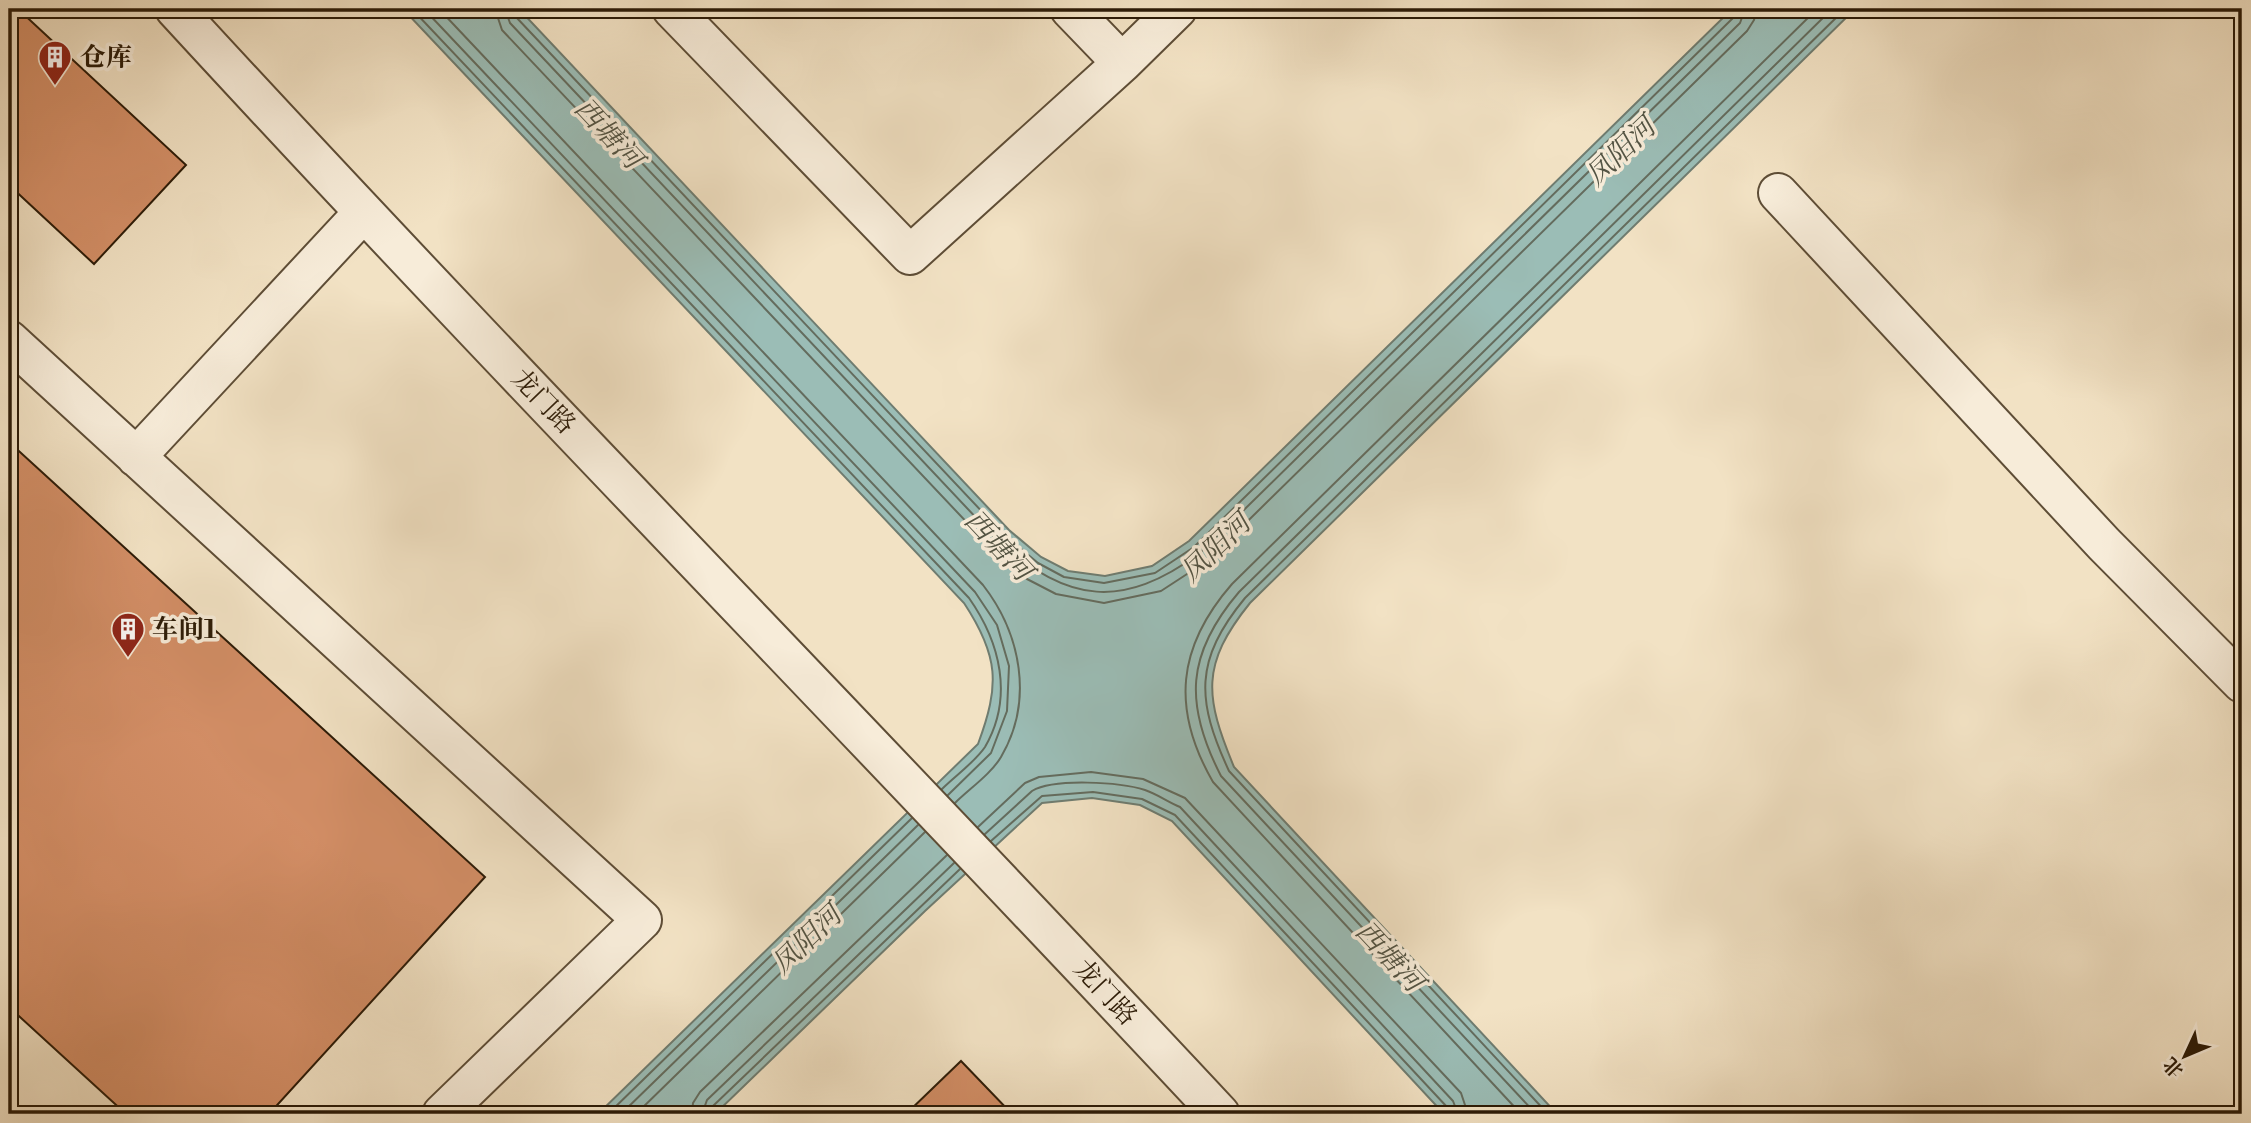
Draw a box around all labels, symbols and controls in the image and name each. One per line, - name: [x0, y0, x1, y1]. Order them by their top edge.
- building icon: 仓库: [36, 38, 74, 87]
- place label: 仓库: [80, 42, 132, 74]
- water label: 西塘河: [566, 91, 653, 180]
- water label: 凤阳河: [1579, 107, 1667, 194]
- street label: 龙门路: [505, 363, 582, 441]
- water label: 西塘河: [956, 503, 1043, 592]
- water label: 凤阳河: [1174, 503, 1262, 590]
- building icon: 车间1: [109, 610, 147, 659]
- place label: 车间1: [152, 614, 217, 646]
- water label: 凤阳河: [765, 895, 853, 982]
- water label: 西塘河: [1347, 914, 1434, 1003]
- street label: 龙门路: [1067, 953, 1144, 1032]
- north arrow: [2150, 1021, 2220, 1092]
- text: 北: [2158, 1052, 2189, 1082]

